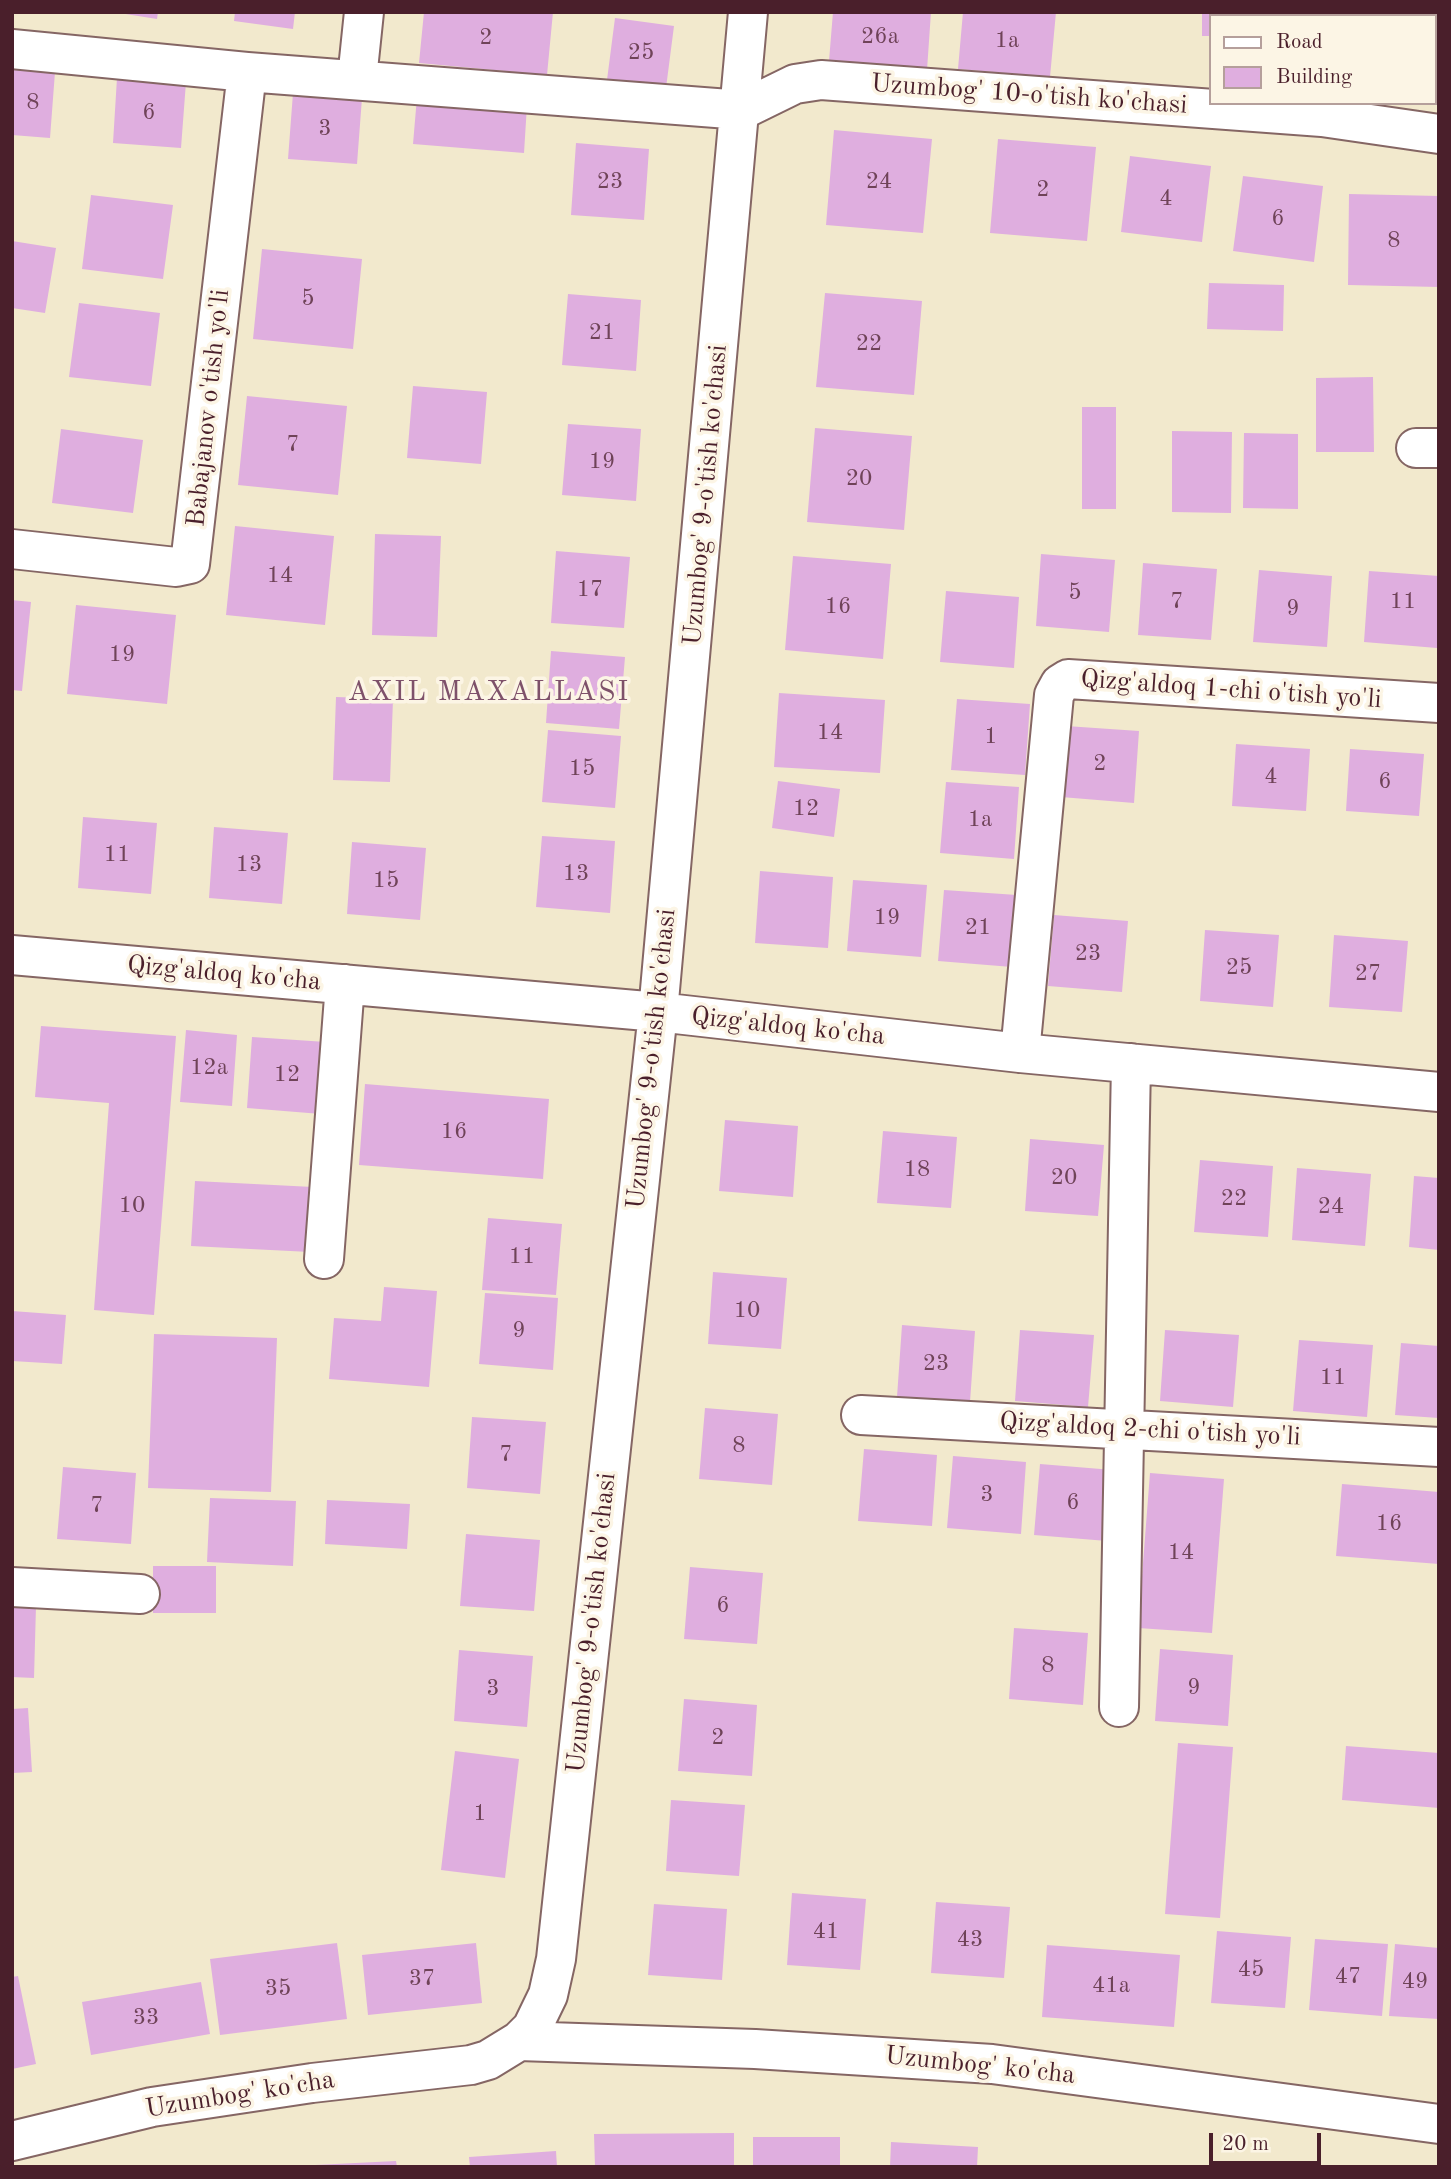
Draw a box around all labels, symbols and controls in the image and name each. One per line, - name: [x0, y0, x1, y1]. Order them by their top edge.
- legend: [1210, 14, 1437, 105]
- house number: 26a: [861, 23, 899, 51]
- house number: 2: [479, 24, 493, 52]
- house number: 1a: [995, 27, 1019, 55]
- text: Road: [1276, 32, 1323, 53]
- house number: 25: [628, 39, 654, 67]
- text: Building: [1276, 67, 1352, 88]
- street label: Uzumbog' 10-o'tish ko'chasi: [870, 68, 1188, 122]
- house number: 8: [26, 89, 40, 117]
- house number: 6: [142, 99, 156, 127]
- house number: 3: [318, 115, 332, 143]
- house number: 23: [597, 168, 623, 196]
- house number: 24: [866, 168, 892, 196]
- house number: 2: [1036, 176, 1050, 204]
- house number: 4: [1159, 185, 1173, 213]
- house number: 6: [1271, 205, 1285, 233]
- house number: 8: [1387, 227, 1401, 255]
- house number: 5: [301, 285, 315, 313]
- street label: Babajanov o'tish yo'li: [181, 288, 237, 528]
- house number: 21: [589, 319, 615, 347]
- house number: 22: [856, 330, 882, 358]
- street label: Uzumbog' 9-o'tish ko'chasi: [677, 343, 735, 647]
- house number: 7: [286, 431, 300, 459]
- house number: 19: [589, 448, 615, 476]
- house number: 20: [846, 465, 872, 493]
- house number: 14: [267, 562, 293, 590]
- house number: 17: [577, 576, 603, 604]
- house number: 5: [1068, 579, 1082, 607]
- house number: 7: [1170, 588, 1184, 616]
- house number: 11: [1390, 588, 1416, 616]
- house number: 16: [825, 593, 851, 621]
- house number: 9: [1286, 595, 1300, 623]
- house number: 19: [109, 641, 135, 669]
- street label: Qizg'aldoq 1-chi o'tish yo'li: [1079, 664, 1383, 716]
- district label: AXIL MAXALLASI: [349, 676, 629, 710]
- house number: 14: [817, 719, 843, 747]
- house number: 1: [984, 723, 998, 751]
- house number: 2: [1093, 750, 1107, 778]
- house number: 15: [569, 755, 595, 783]
- house number: 4: [1264, 763, 1278, 791]
- house number: 6: [1378, 768, 1392, 796]
- house number: 12: [793, 795, 819, 823]
- house number: 1a: [968, 806, 992, 834]
- house number: 11: [104, 841, 130, 869]
- house number: 13: [236, 851, 262, 879]
- house number: 13: [563, 860, 589, 888]
- house number: 15: [373, 867, 399, 895]
- house number: 19: [874, 904, 900, 932]
- street label: Uzumbog' 9-o'tish ko'chasi: [621, 907, 683, 1211]
- house number: 21: [965, 914, 991, 942]
- house number: 23: [1075, 940, 1101, 968]
- street label: Qizg'aldoq ko'cha: [126, 950, 322, 998]
- house number: 25: [1226, 954, 1252, 982]
- house number: 27: [1355, 960, 1381, 988]
- street label: Qizg'aldoq ko'cha: [690, 1001, 886, 1053]
- house number: 12a: [190, 1054, 228, 1082]
- house number: 12: [274, 1061, 300, 1089]
- house number: 16: [441, 1118, 467, 1146]
- house number: 18: [904, 1156, 930, 1184]
- house number: 20: [1051, 1164, 1077, 1192]
- house number: 22: [1221, 1185, 1247, 1213]
- house number: 10: [119, 1192, 145, 1220]
- house number: 24: [1318, 1193, 1344, 1221]
- house number: 11: [509, 1243, 535, 1271]
- house number: 10: [734, 1297, 760, 1325]
- house number: 9: [512, 1317, 526, 1345]
- house number: 23: [923, 1350, 949, 1378]
- house number: 11: [1320, 1364, 1346, 1392]
- street label: Qizg'aldoq 2-chi o'tish yo'li: [999, 1407, 1301, 1453]
- house number: 8: [732, 1432, 746, 1460]
- house number: 7: [499, 1441, 513, 1469]
- street label: Uzumbog' 9-o'tish ko'chasi: [561, 1471, 623, 1775]
- house number: 3: [980, 1481, 994, 1509]
- house number: 6: [1066, 1489, 1080, 1517]
- house number: 7: [90, 1492, 104, 1520]
- house number: 16: [1376, 1510, 1402, 1538]
- house number: 14: [1168, 1539, 1194, 1567]
- house number: 6: [716, 1592, 730, 1620]
- house number: 8: [1041, 1652, 1055, 1680]
- house number: 9: [1187, 1674, 1201, 1702]
- house number: 3: [486, 1675, 500, 1703]
- house number: 2: [711, 1724, 725, 1752]
- house number: 1: [473, 1800, 487, 1828]
- house number: 41: [813, 1918, 839, 1946]
- house number: 43: [957, 1926, 983, 1954]
- house number: 45: [1238, 1956, 1264, 1984]
- house number: 47: [1335, 1963, 1361, 1991]
- house number: 37: [409, 1965, 435, 1993]
- house number: 49: [1402, 1968, 1428, 1996]
- house number: 41a: [1092, 1972, 1130, 2000]
- house number: 35: [265, 1975, 291, 2003]
- house number: 33: [133, 2004, 159, 2032]
- street label: Uzumbog' ko'cha: [883, 2041, 1077, 2091]
- street label: Uzumbog' ko'cha: [143, 2065, 337, 2125]
- scale bar: [1213, 2120, 1325, 2164]
- text: 20 m: [1222, 2134, 1269, 2155]

